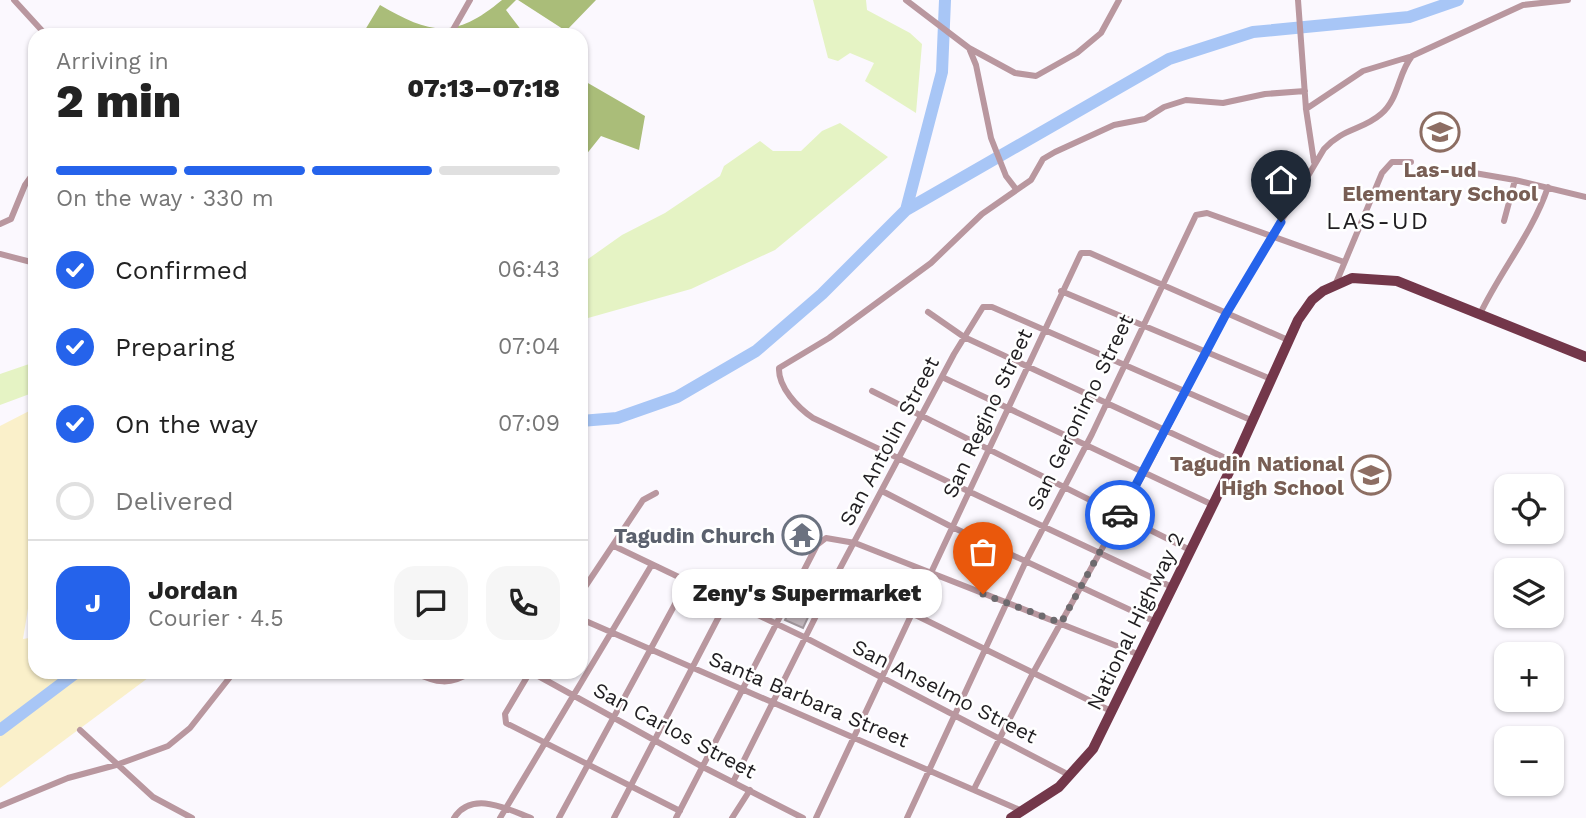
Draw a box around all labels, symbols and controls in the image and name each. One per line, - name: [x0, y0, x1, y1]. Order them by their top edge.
- text: Arriving in: [56, 48, 169, 75]
- text: 07:13–07:18: [407, 73, 560, 103]
- text: 2 min: [56, 74, 181, 128]
- school or university icon: Las-ud Elementary School: [1419, 111, 1461, 153]
- pin: [1251, 150, 1311, 222]
- place label: Las-ud Elementary School: [1342, 157, 1538, 206]
- icon: home: [1262, 161, 1300, 199]
- text: On the way · 330 m: [56, 185, 274, 212]
- district label: LAS-UD: [1326, 207, 1430, 235]
- icon: check: [56, 251, 94, 289]
- text: Confirmed: [115, 255, 248, 285]
- text: 06:43: [497, 256, 560, 283]
- street label: San Geronimo Street: [1022, 310, 1138, 514]
- street label: San Regino Street: [937, 324, 1037, 502]
- icon: check: [56, 328, 94, 366]
- text: Preparing: [115, 332, 235, 362]
- text: 07:04: [498, 333, 560, 360]
- street label: San Antolin Street: [834, 352, 944, 530]
- icon: check: [56, 405, 94, 443]
- text: On the way: [115, 409, 258, 439]
- text: 07:09: [498, 410, 560, 437]
- place label: Tagudin National High School: [1170, 451, 1344, 500]
- school or university icon: Tagudin National High School: [1350, 454, 1392, 496]
- map controls: [1494, 474, 1564, 796]
- button: locate: [1494, 474, 1564, 544]
- courier: [1085, 480, 1155, 550]
- text: Delivered: [115, 486, 234, 516]
- icon: car: [1101, 496, 1139, 534]
- temple icon: Tagudin Church: [781, 514, 823, 556]
- pin: [953, 522, 1013, 594]
- place label: Tagudin Church: [614, 523, 775, 548]
- street label: National Highway 2: [1081, 528, 1189, 714]
- icon: bag: [964, 533, 1002, 571]
- button: layers: [1494, 558, 1564, 628]
- button: chat: [394, 566, 468, 640]
- button: phone: [486, 566, 560, 640]
- callout: Zeny's Supermarket: [671, 570, 941, 618]
- text: Jordan: [148, 575, 238, 605]
- text: Zeny's Supermarket: [693, 580, 921, 607]
- text: J: [85, 588, 101, 618]
- text: Courier · 4.5: [148, 605, 284, 632]
- street label: San Anselmo Street: [848, 634, 1042, 749]
- button: +: [1494, 642, 1564, 712]
- street label: Santa Barbara Street: [705, 646, 913, 753]
- street label: San Carlos Street: [589, 677, 761, 784]
- button: −: [1494, 726, 1564, 796]

